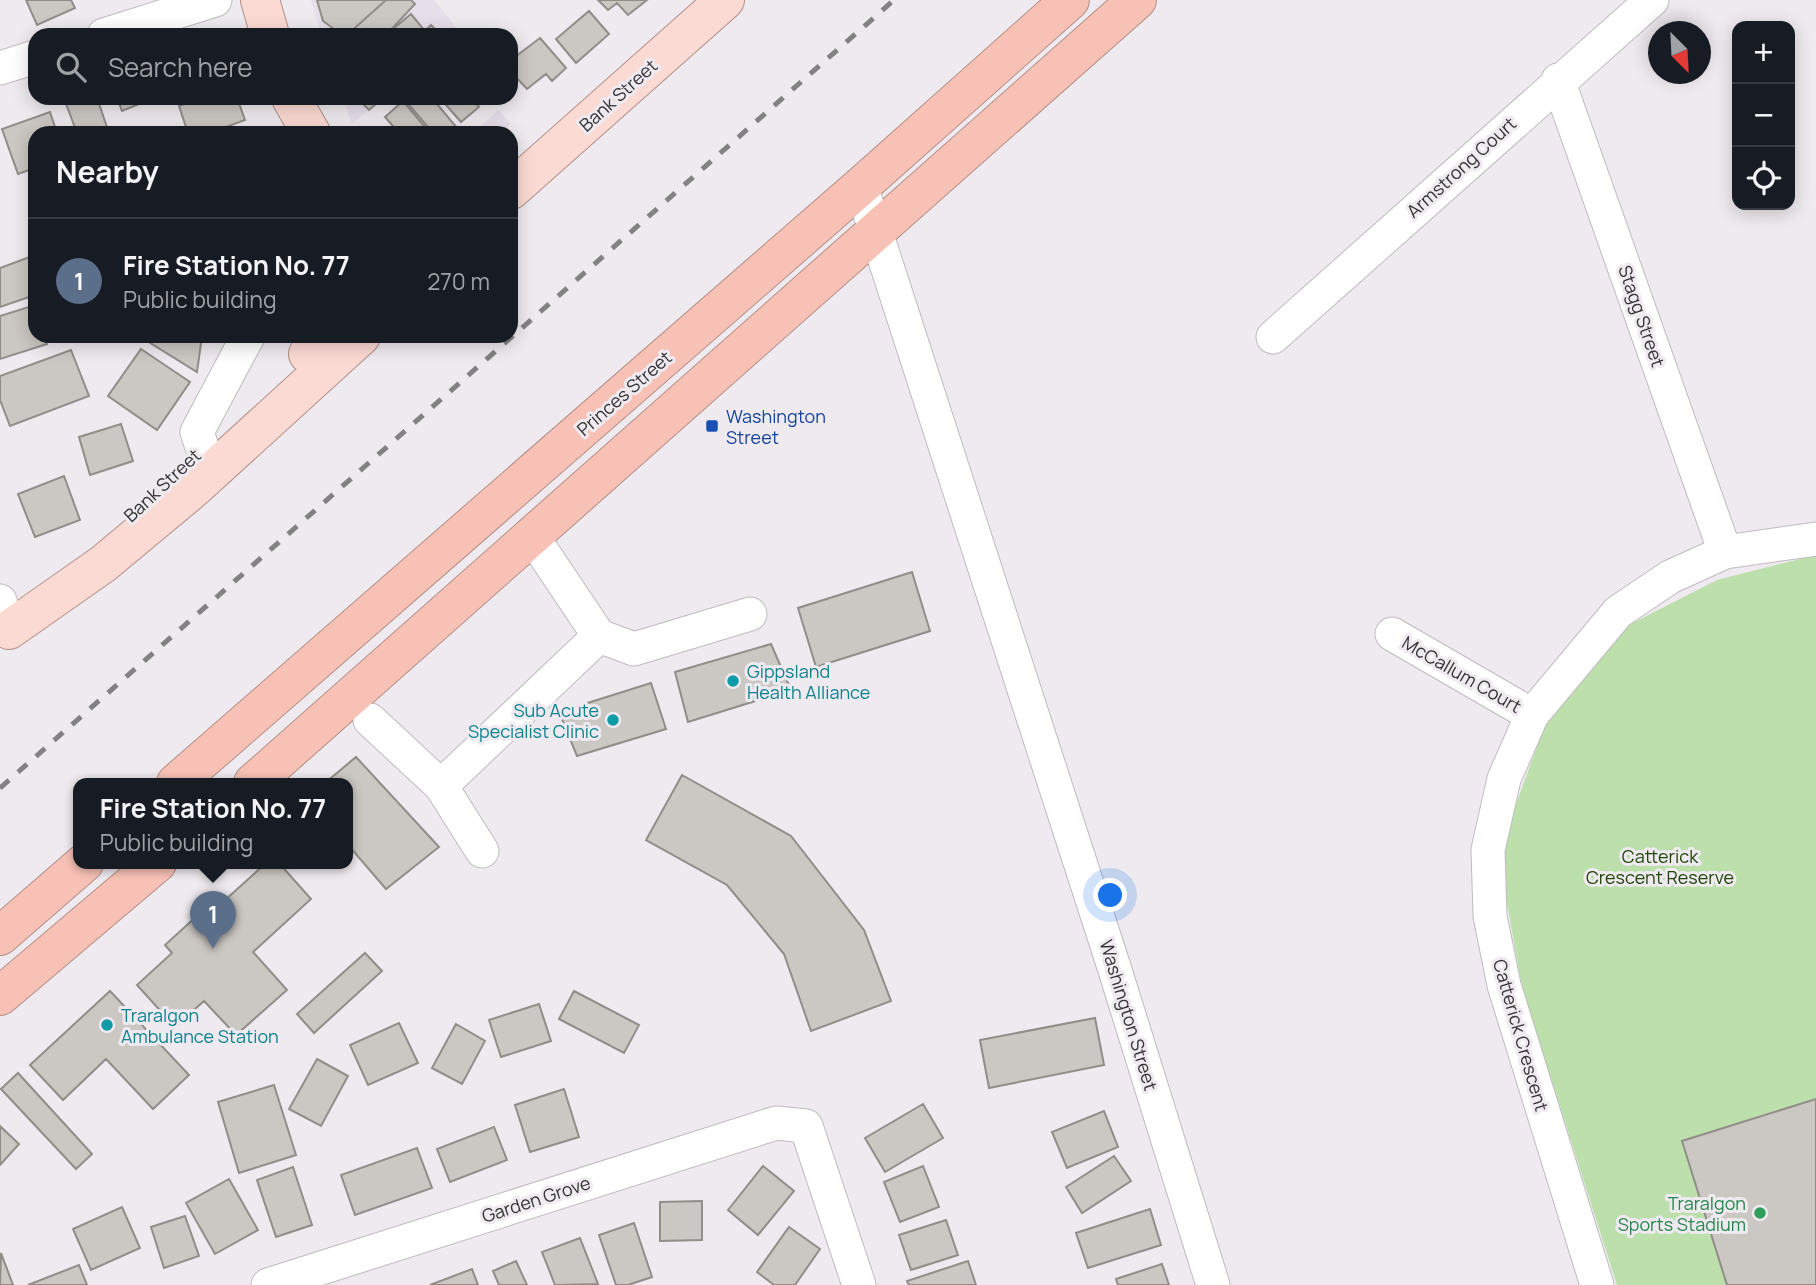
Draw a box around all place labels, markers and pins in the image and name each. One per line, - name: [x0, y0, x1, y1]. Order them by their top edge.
- place label: Washington Street: [726, 404, 826, 449]
- marker: Washington Street: [704, 418, 720, 434]
- place label: Gippsland Health Alliance: [747, 659, 870, 704]
- marker: Gippsland Health Alliance: [725, 673, 741, 689]
- place label: Sub Acute Specialist Clinic: [468, 698, 599, 743]
- marker: Sub Acute Specialist Clinic: [605, 712, 621, 728]
- pin: 1: [190, 891, 236, 949]
- place label: Traralgon Ambulance Station: [121, 1003, 279, 1048]
- marker: Traralgon Ambulance Station: [99, 1017, 115, 1033]
- place label: Traralgon Sports Stadium: [1618, 1191, 1746, 1236]
- marker: Traralgon Sports Stadium: [1752, 1205, 1768, 1221]

